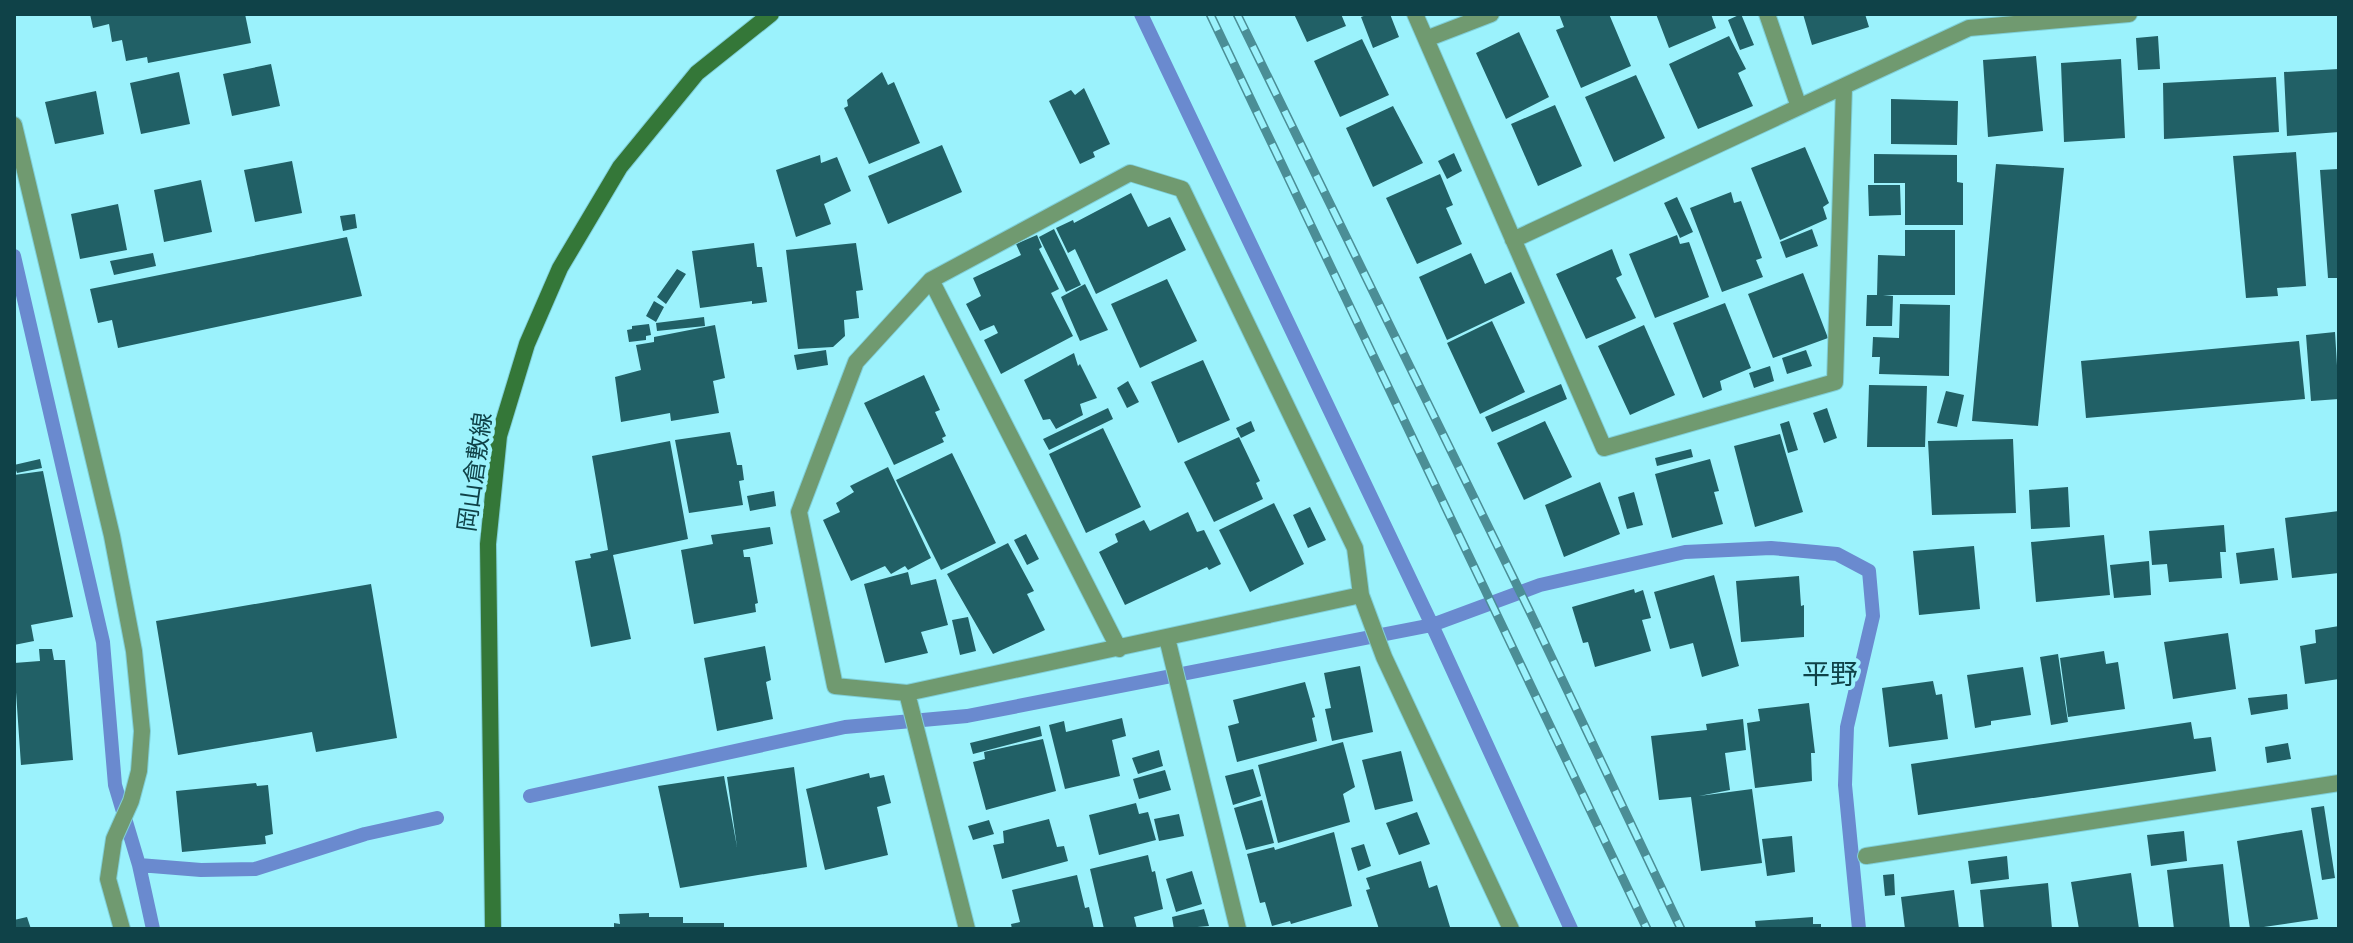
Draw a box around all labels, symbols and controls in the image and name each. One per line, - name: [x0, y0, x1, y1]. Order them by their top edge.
- street label: 岡山倉敷線: [449, 410, 497, 533]
- district label: 平野: [1802, 654, 1858, 691]

